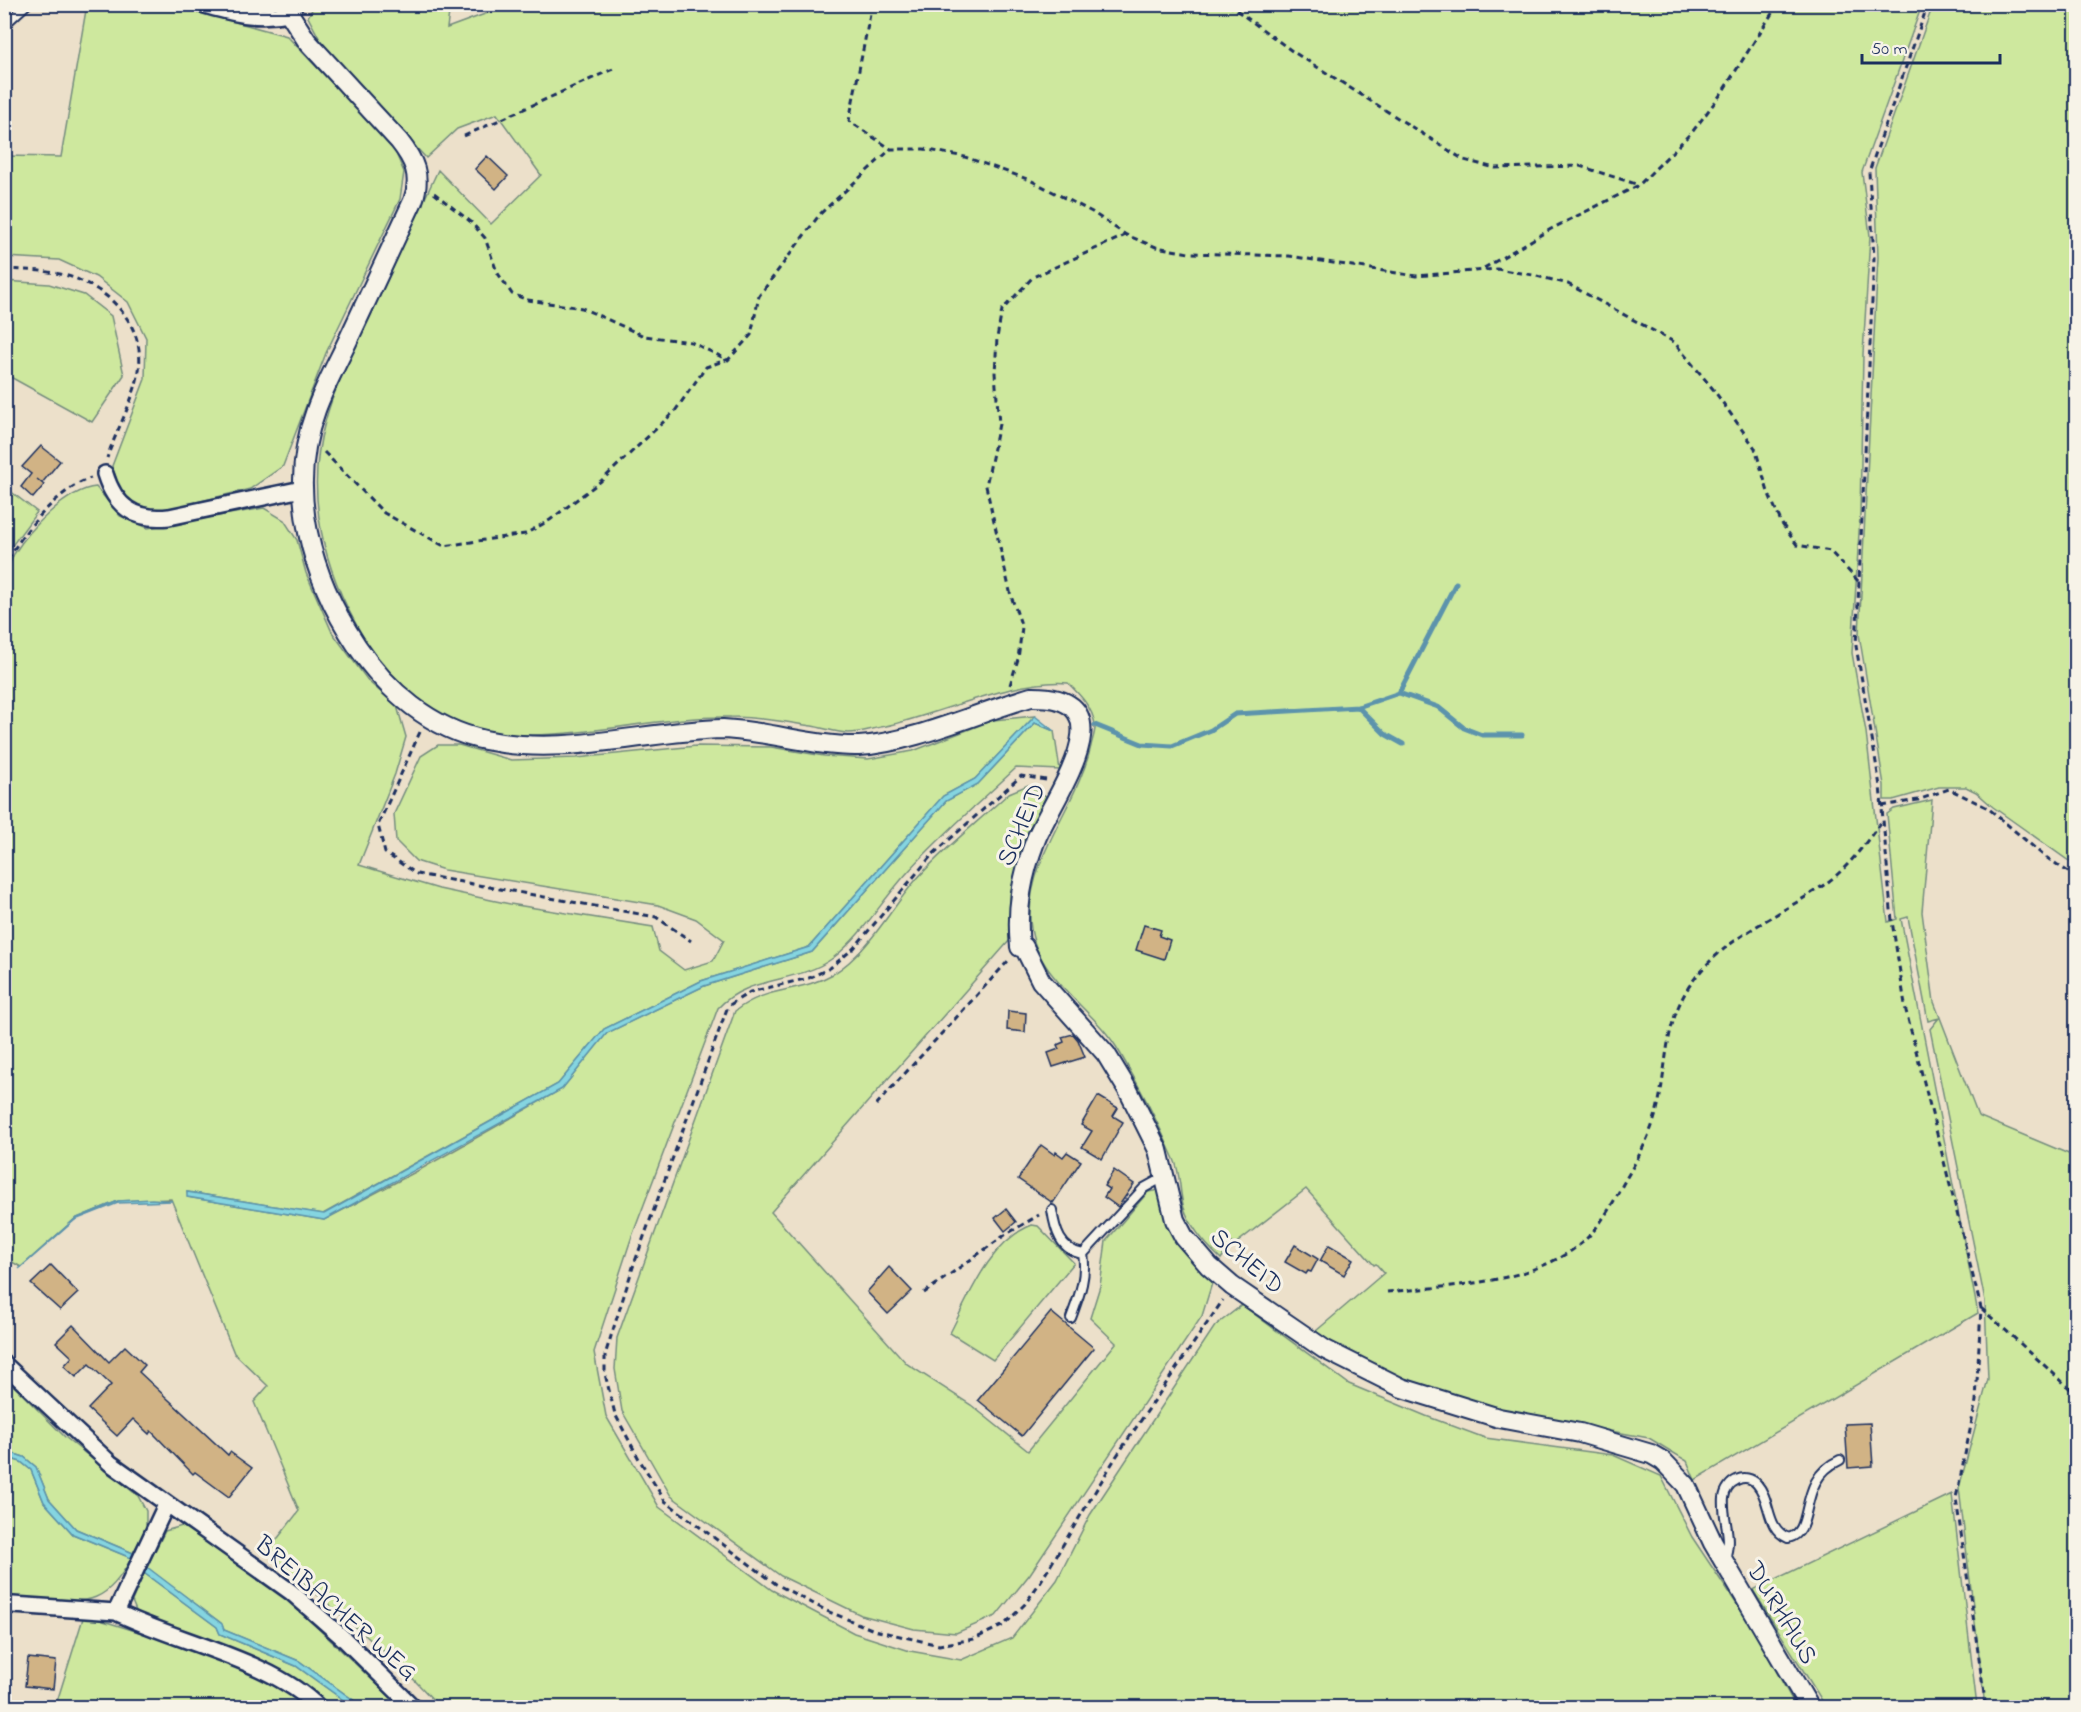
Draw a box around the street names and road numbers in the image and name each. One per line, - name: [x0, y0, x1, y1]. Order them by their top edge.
- street label: SCHEID: [988, 778, 1057, 873]
- street label: SCHEID: [1201, 1220, 1292, 1305]
- street label: BREIBACHER WEG: [244, 1527, 425, 1691]
- street label: DURHAUS: [1734, 1554, 1826, 1672]

